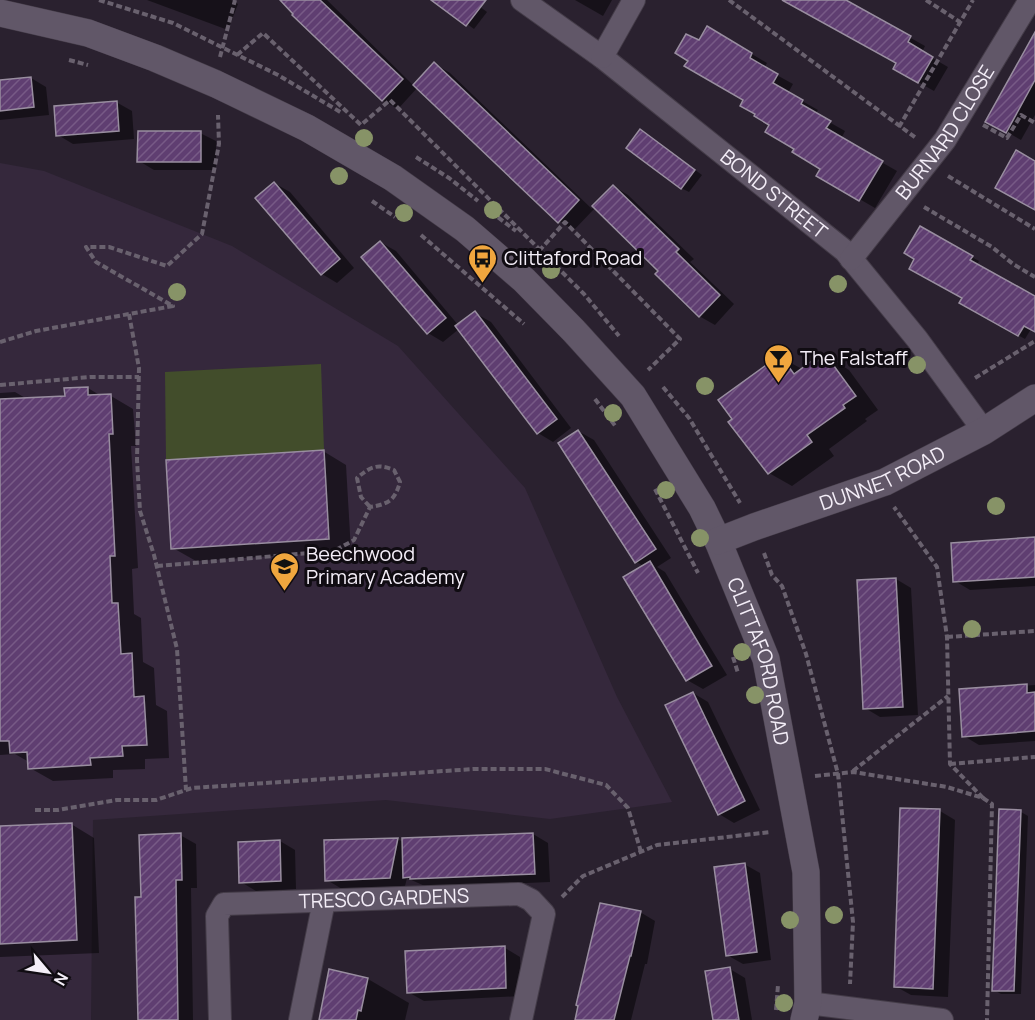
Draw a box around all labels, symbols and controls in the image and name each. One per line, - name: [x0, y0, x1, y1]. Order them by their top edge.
- street label: BURNARD CLOSE: [889, 60, 1000, 205]
- street label: BOND STREET: [715, 143, 833, 245]
- bus stop icon: Clittaford Road: [467, 242, 499, 284]
- place label: Clittaford Road: [504, 244, 642, 271]
- bar icon: The Falstaff: [763, 342, 795, 384]
- place label: The Falstaff: [800, 344, 909, 371]
- street label: DUNNET ROAD: [816, 439, 950, 517]
- place label: Beechwood Primary Academy: [306, 540, 465, 590]
- school or university icon: Beechwood Primary Academy: [269, 550, 301, 592]
- street label: CLITTAFORD ROAD: [721, 573, 796, 747]
- street label: TRESCO GARDENS: [298, 882, 470, 914]
- north arrow: [18, 942, 78, 1002]
- text: N: [49, 969, 74, 990]

